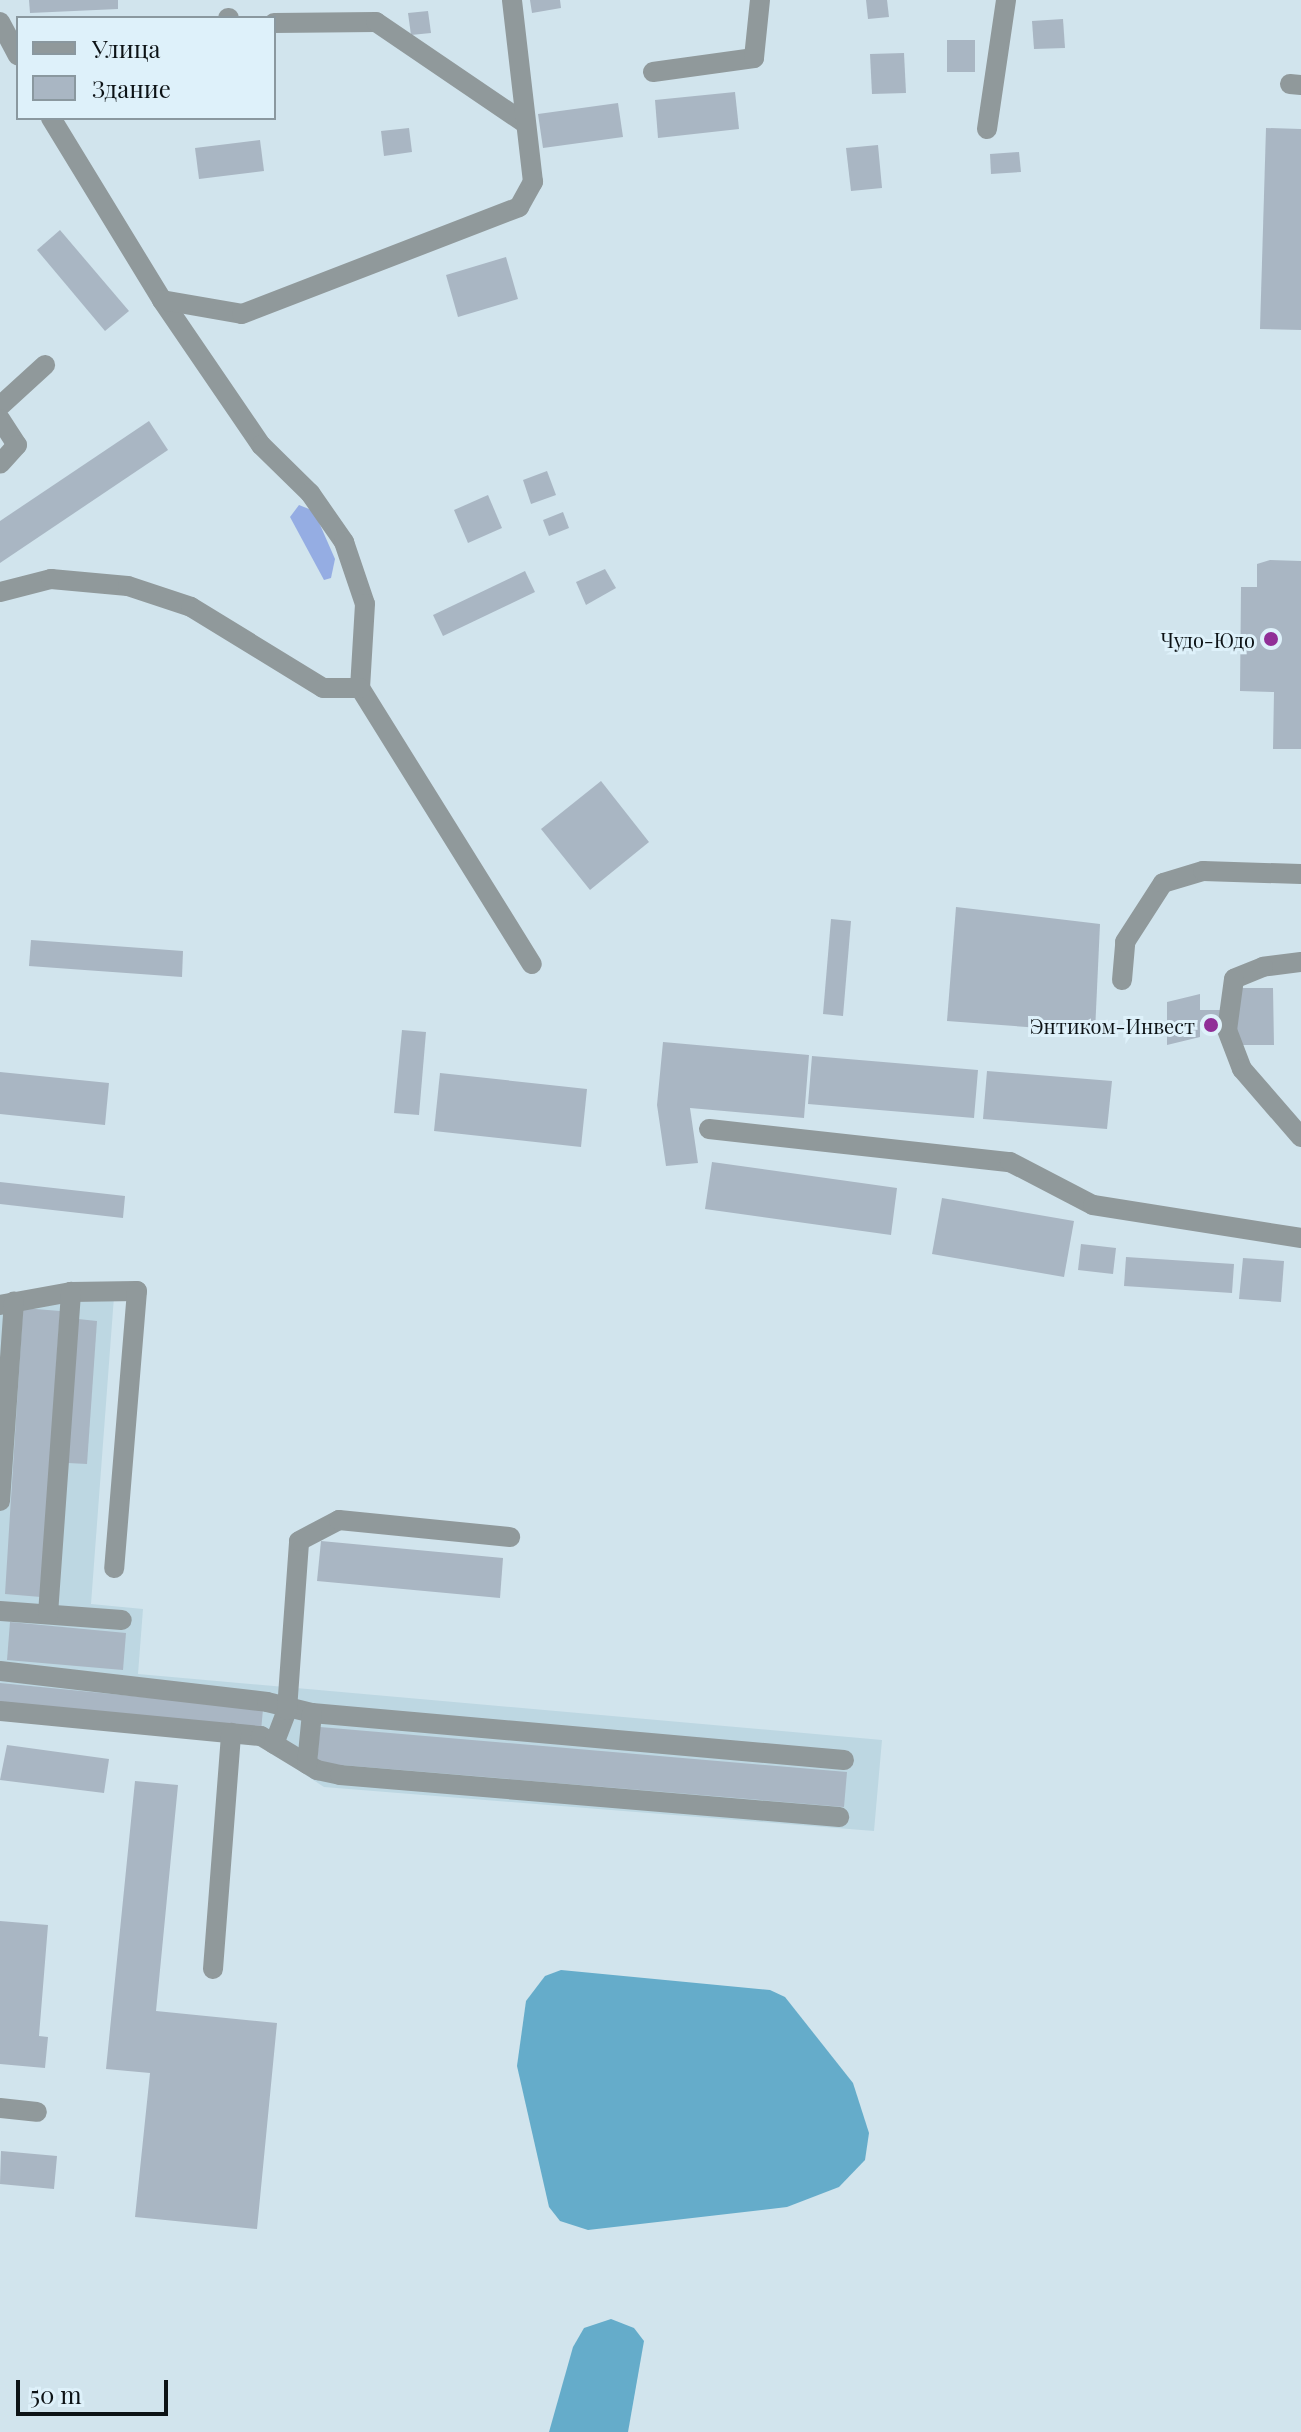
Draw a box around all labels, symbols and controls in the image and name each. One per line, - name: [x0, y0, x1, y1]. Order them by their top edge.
- legend: [16, 16, 276, 120]
- text: Улица: [92, 32, 161, 64]
- text: Здание: [92, 72, 171, 104]
- place label: Чудо-Юдо: [1161, 627, 1255, 651]
- marker: Чудо-Юдо: [1262, 630, 1280, 648]
- place label: Энтиком-Инвест: [1030, 1013, 1195, 1037]
- marker: Энтиком-Инвест: [1202, 1016, 1220, 1034]
- scale bar: [20, 2364, 172, 2414]
- text: 50 m: [30, 2378, 82, 2410]

